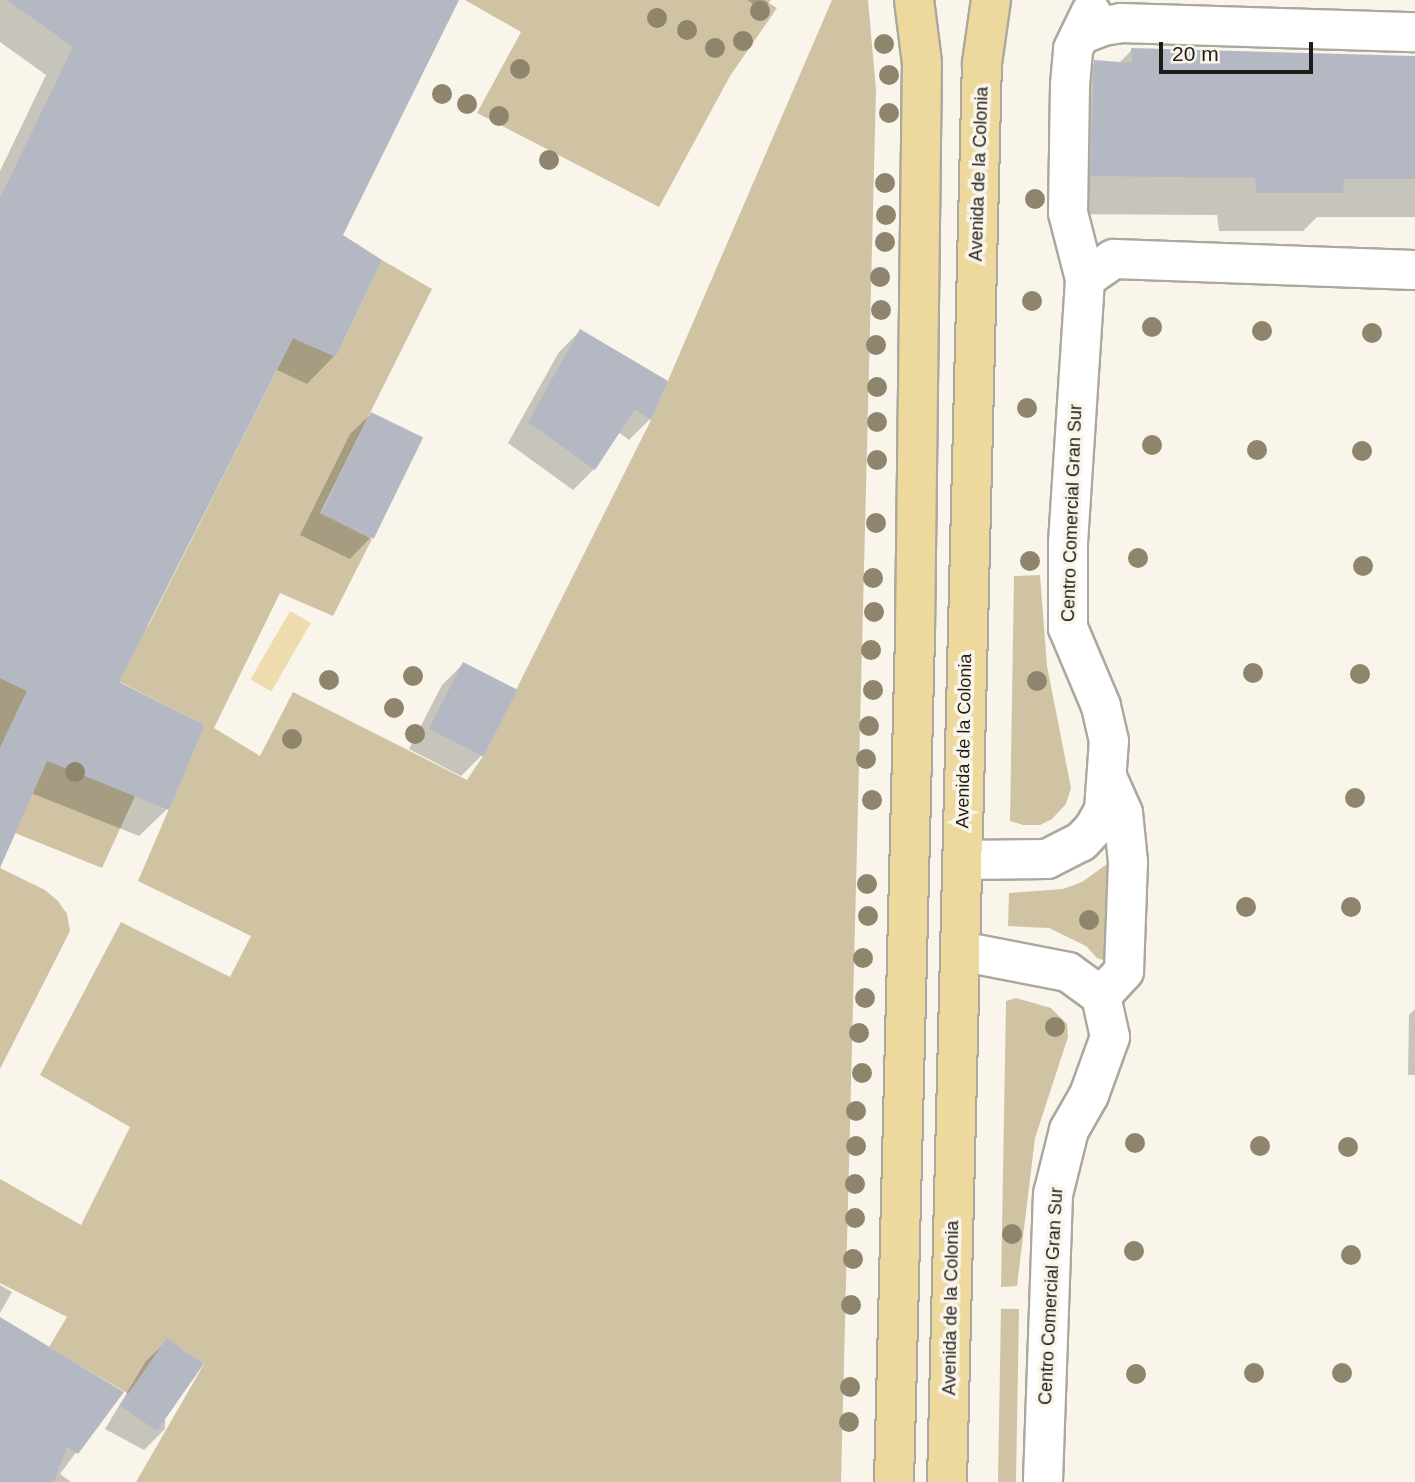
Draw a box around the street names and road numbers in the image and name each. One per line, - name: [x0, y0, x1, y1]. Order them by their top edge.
- street label: Avenida de la Colonia: [965, 86, 993, 262]
- street label: Centro Comercial Gran Sur: [1057, 404, 1087, 622]
- street label: Avenida de la Colonia: [952, 653, 976, 829]
- street label: Centro Comercial Gran Sur: [1035, 1187, 1067, 1405]
- street label: Avenida de la Colonia: [939, 1220, 963, 1396]

